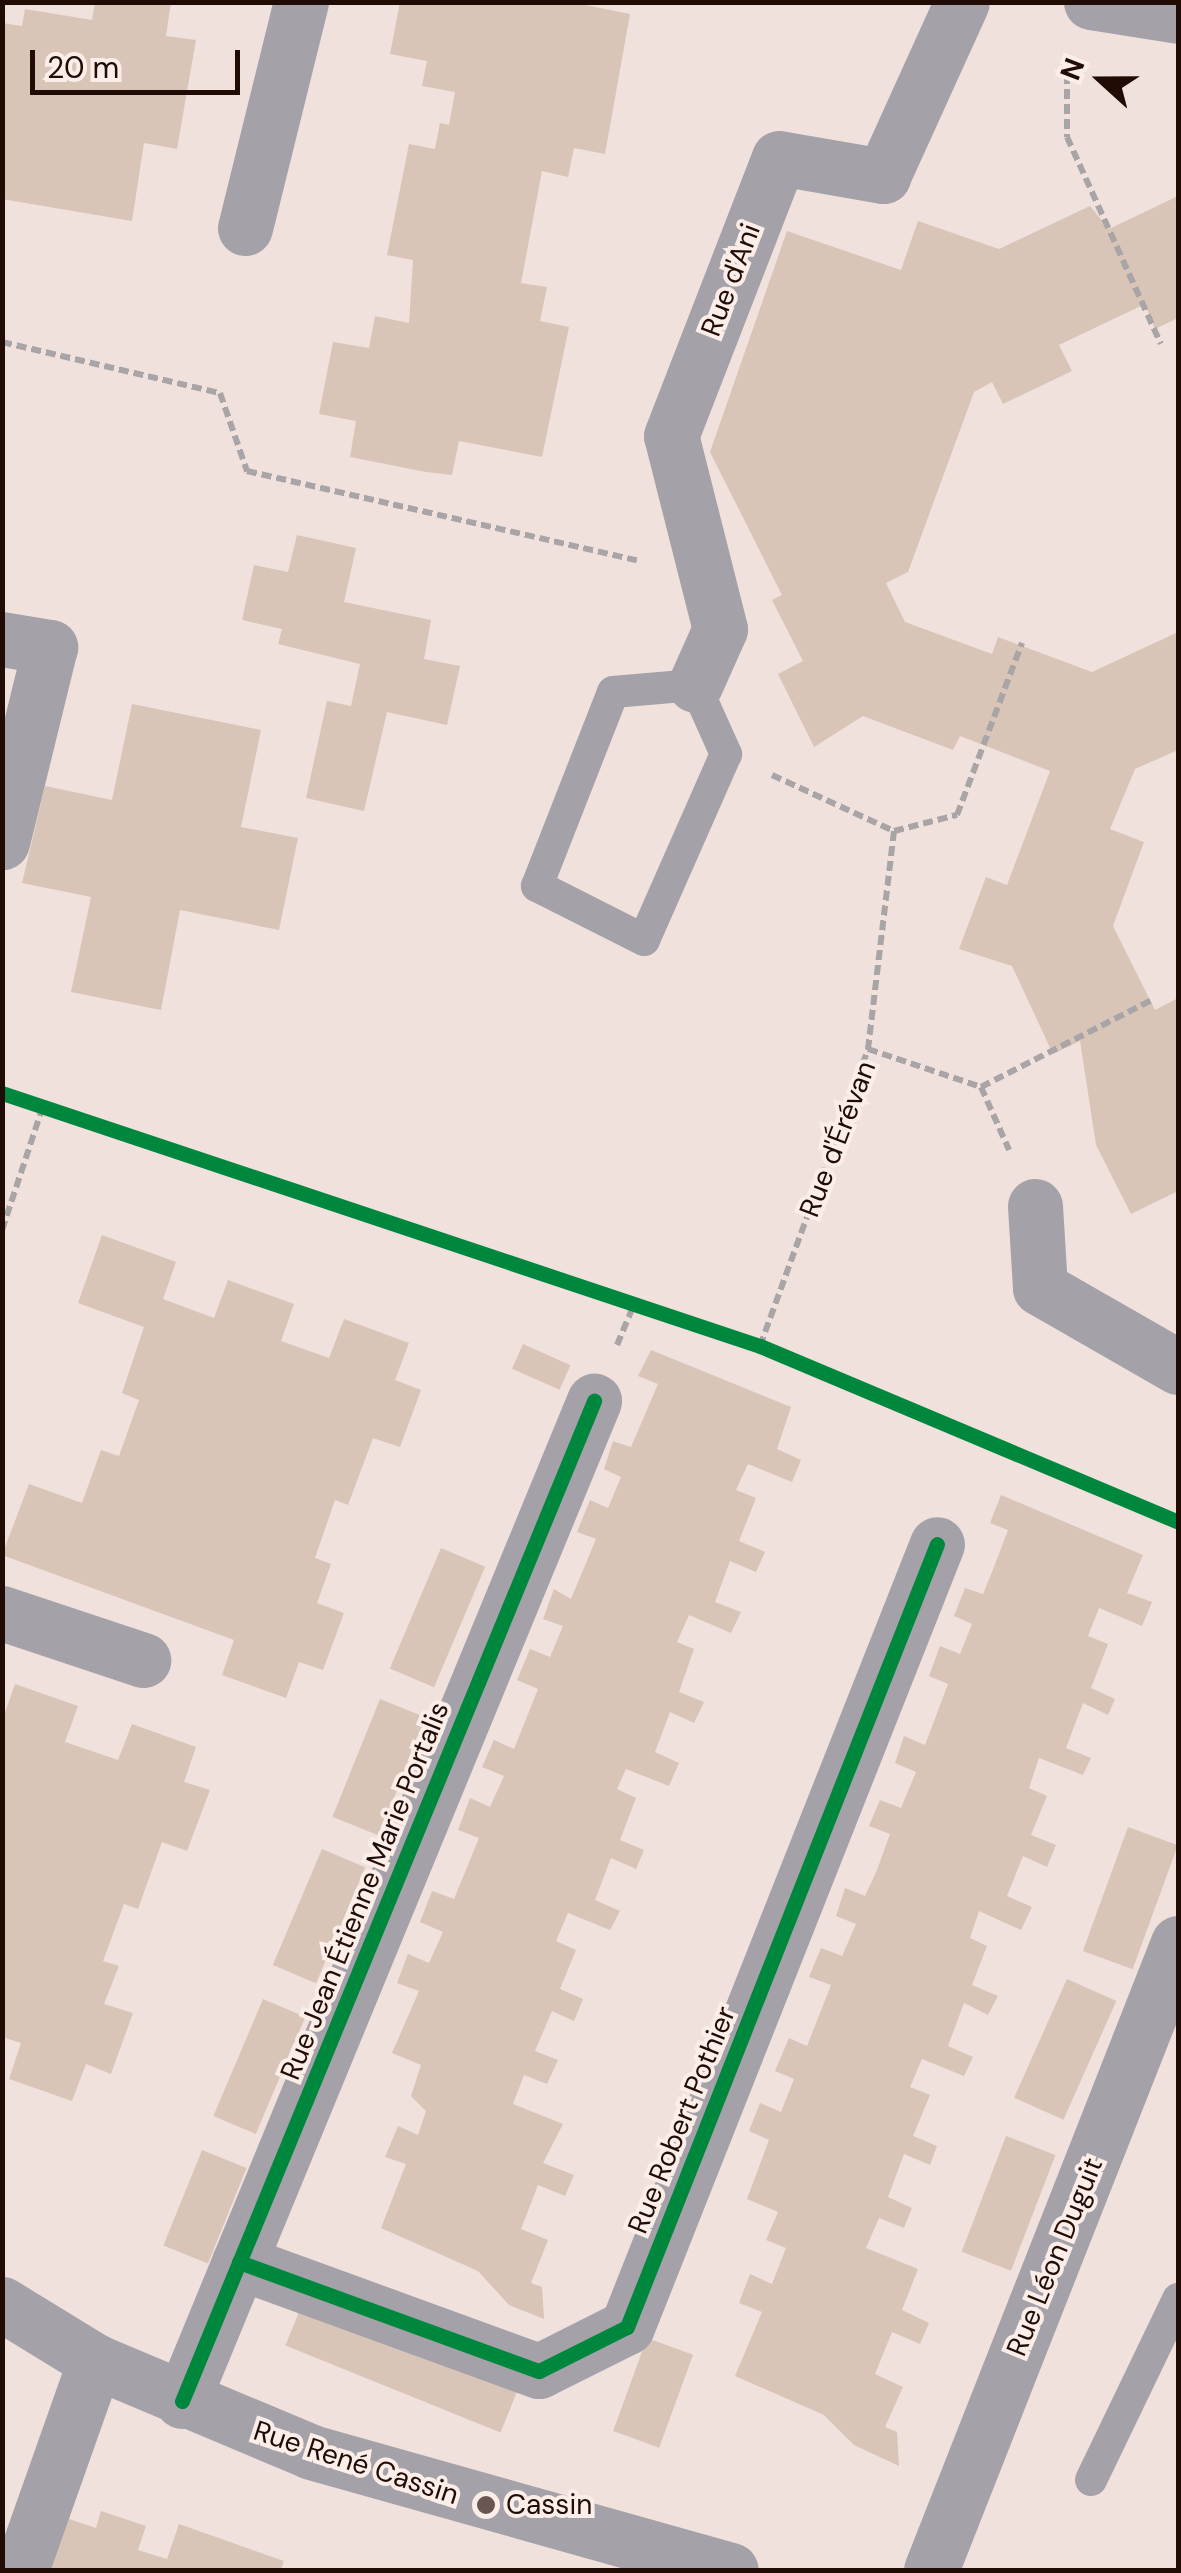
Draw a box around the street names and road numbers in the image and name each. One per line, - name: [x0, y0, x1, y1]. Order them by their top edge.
- street label: Rue d'Ani: [694, 219, 768, 341]
- street label: Rue d'Érévan: [793, 1056, 883, 1222]
- street label: Rue Jean Étienne Marie Portalis: [274, 1697, 456, 2085]
- street label: Rue Robert Pothier: [621, 2001, 743, 2239]
- street label: Rue Léon Duguit: [1000, 2153, 1110, 2361]
- street label: Rue René Cassin: [249, 2414, 463, 2512]

